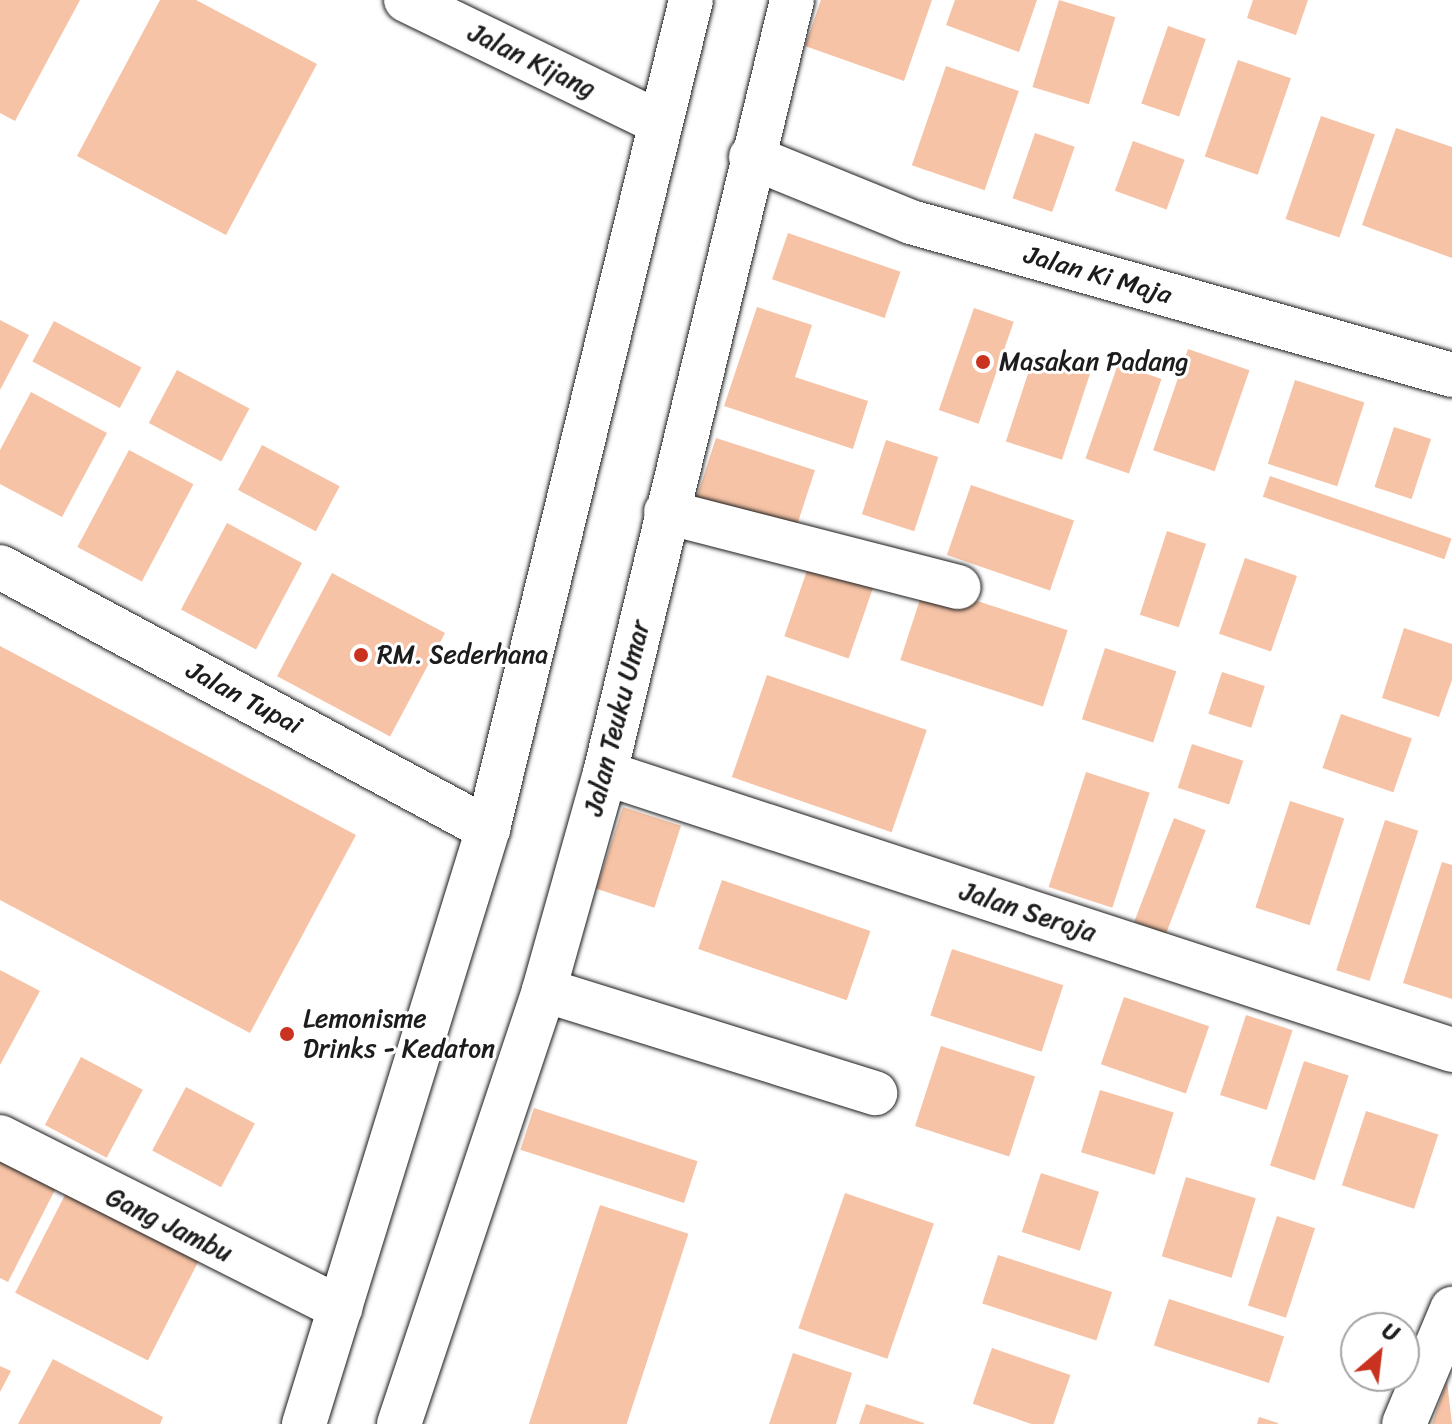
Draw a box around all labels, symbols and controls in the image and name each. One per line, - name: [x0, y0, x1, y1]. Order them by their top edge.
- street label: Jalan Kijang: [463, 17, 601, 105]
- street label: Jalan Ki Maja: [1021, 239, 1175, 311]
- place label: Masakan Padang: [999, 346, 1189, 378]
- marker: Masakan Padang: [974, 353, 992, 371]
- street label: Jalan Teuku Umar: [578, 617, 656, 819]
- place label: RM. Sederhana: [377, 639, 551, 671]
- marker: RM. Sederhana: [352, 646, 370, 664]
- street label: Jalan Tupai: [181, 655, 307, 741]
- street label: Jalan Seroja: [956, 875, 1100, 949]
- place label: Lemonisme Drinks - Kedaton: [303, 1003, 496, 1064]
- marker: Lemonisme Drinks - Kedaton: [278, 1025, 296, 1043]
- street label: Gang Jambu: [101, 1181, 237, 1269]
- text: U: [1375, 1311, 1406, 1353]
- north arrow: [1340, 1312, 1420, 1392]

